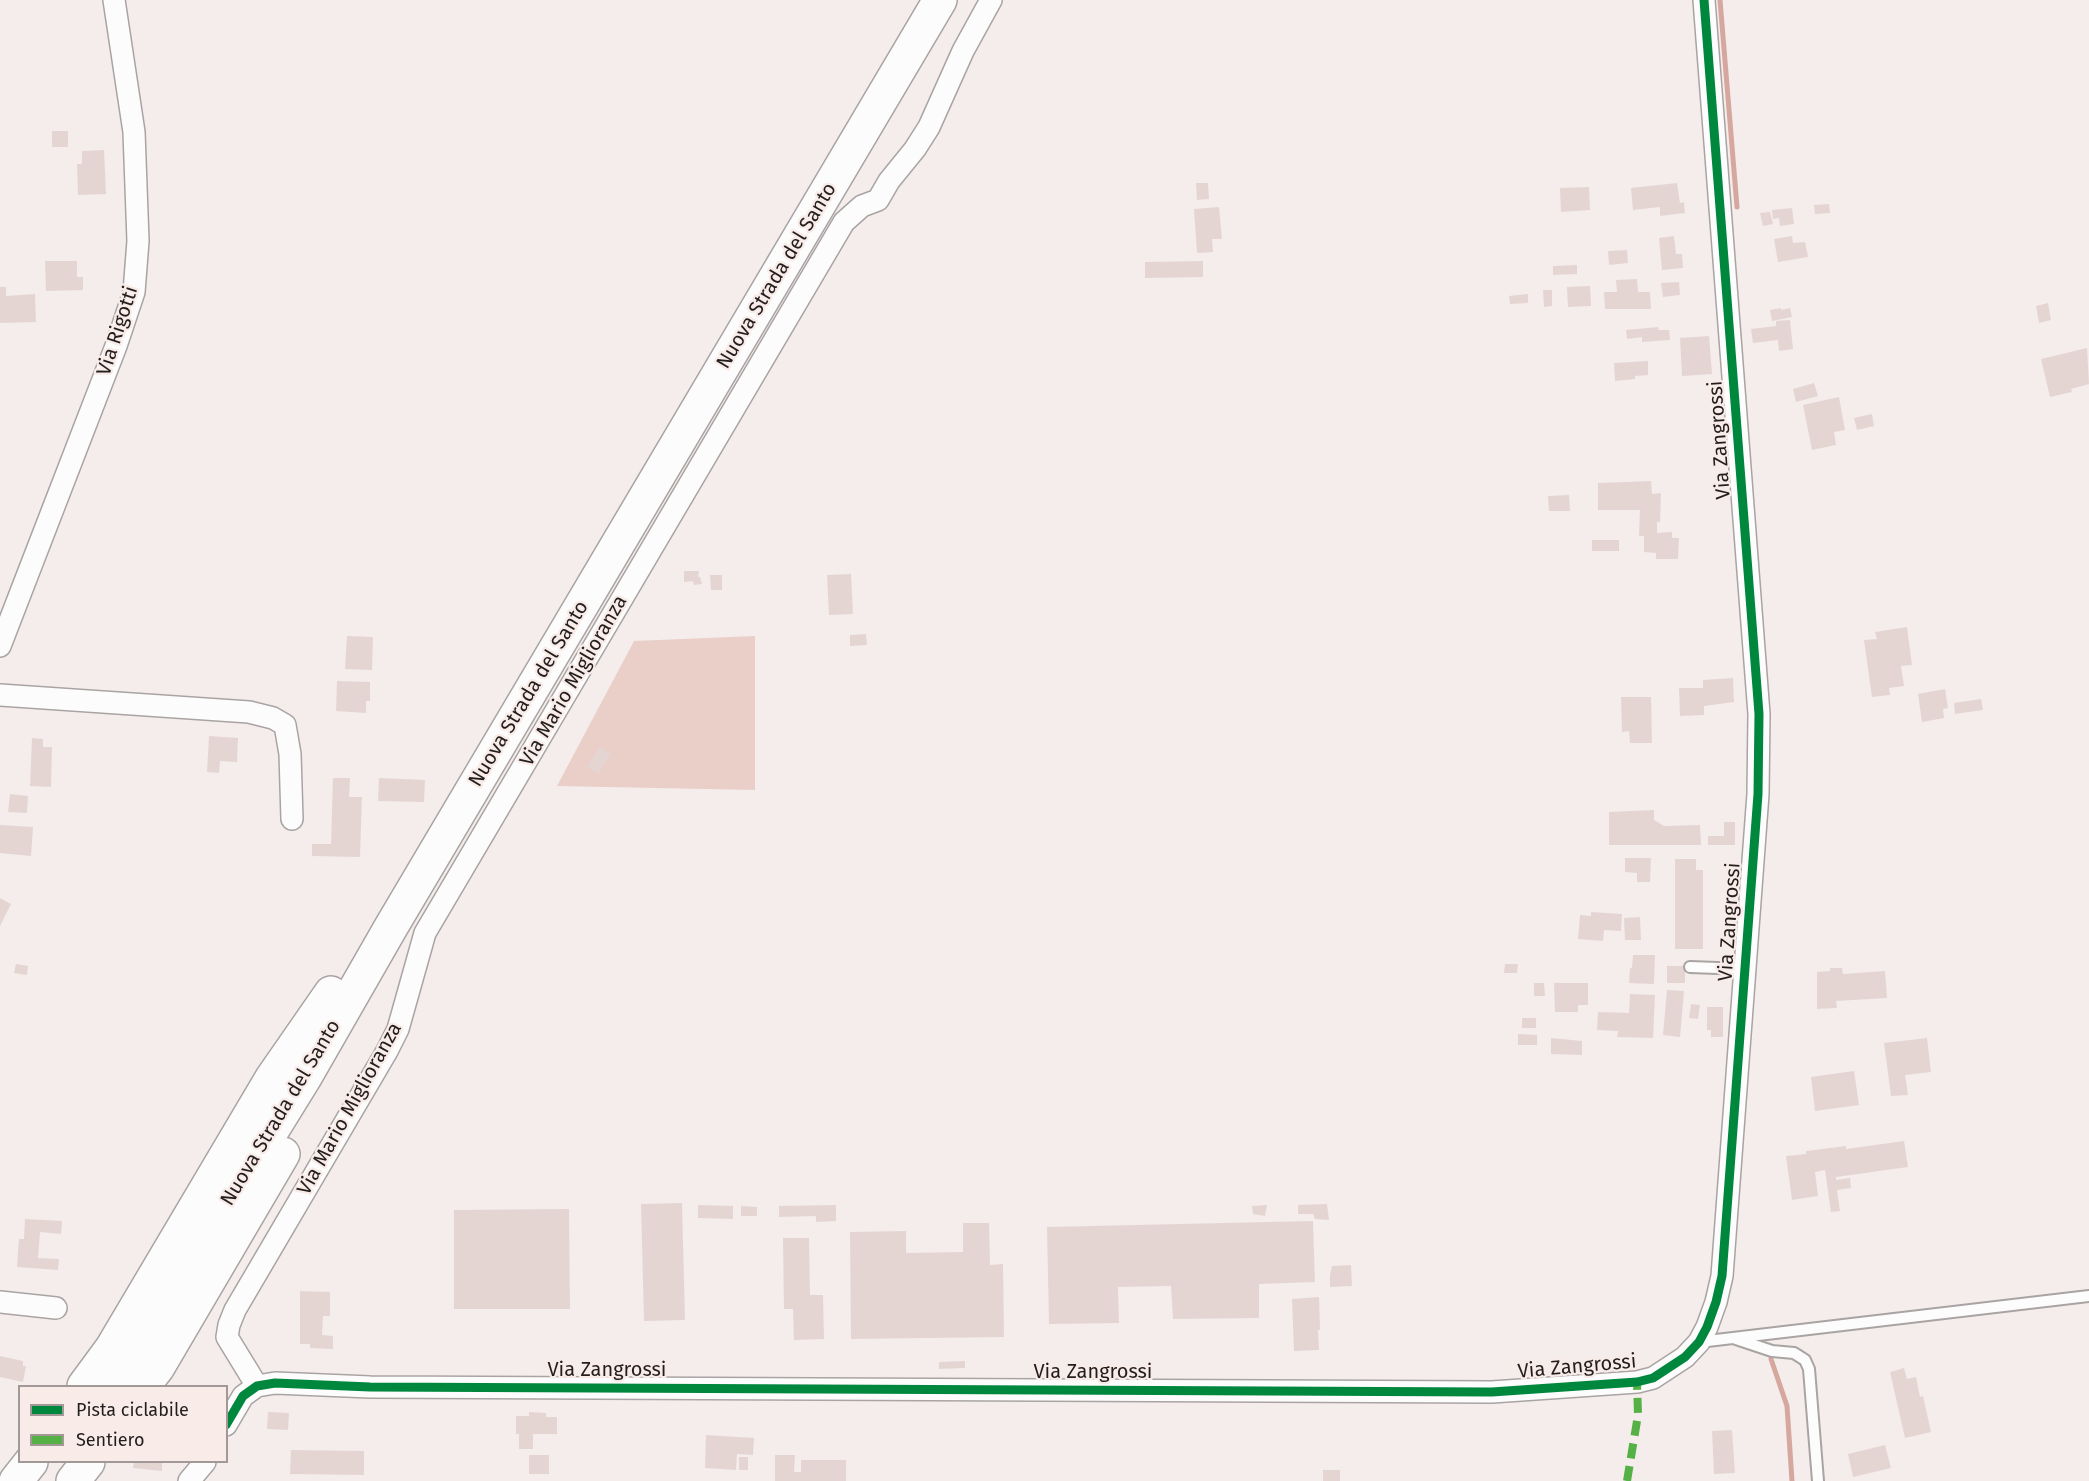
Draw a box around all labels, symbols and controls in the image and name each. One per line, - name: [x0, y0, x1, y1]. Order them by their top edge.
- street label: Nuova Strada del Santo: [712, 179, 842, 373]
- street label: Via Rigotti: [92, 283, 144, 379]
- street label: Via Zangrossi: [1704, 380, 1736, 500]
- street label: Via Mario Miglioranza: [515, 591, 633, 771]
- street label: Nuova Strada del Santo: [464, 597, 594, 791]
- street label: Via Zangrossi: [1714, 862, 1746, 982]
- street label: Nuova Strada del Santo: [216, 1016, 346, 1210]
- street label: Via Mario Miglioranza: [293, 1019, 407, 1199]
- street label: Via Zangrossi: [1517, 1350, 1637, 1384]
- street label: Via Zangrossi: [548, 1358, 666, 1382]
- street label: Via Zangrossi: [1034, 1360, 1152, 1384]
- legend: [18, 1385, 228, 1463]
- text: Pista ciclabile: [76, 1399, 189, 1421]
- text: Sentiero: [76, 1429, 144, 1451]

